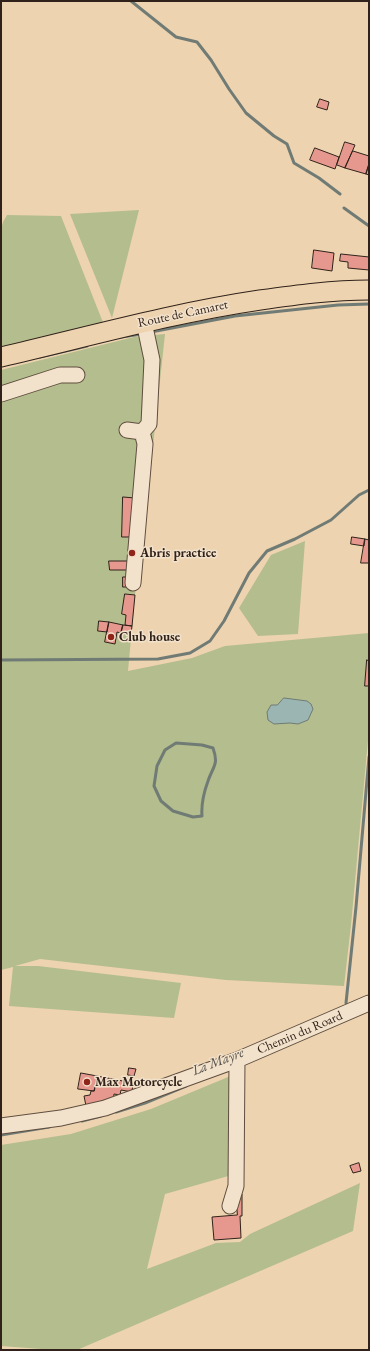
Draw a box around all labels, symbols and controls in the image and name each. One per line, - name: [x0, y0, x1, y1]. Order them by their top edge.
- street label: Route de Camaret: [136, 297, 230, 331]
- place label: Abris practice: [140, 545, 216, 561]
- marker: Abris practice: [127, 548, 137, 558]
- place label: Club house: [119, 629, 180, 645]
- marker: Club house: [106, 632, 116, 642]
- street label: Chemin du Roard: [255, 1008, 345, 1058]
- water label: La Mayre: [190, 1044, 246, 1080]
- place label: Max Motorcycle: [95, 1074, 182, 1090]
- marker: Max Motorcycle: [82, 1077, 92, 1087]

